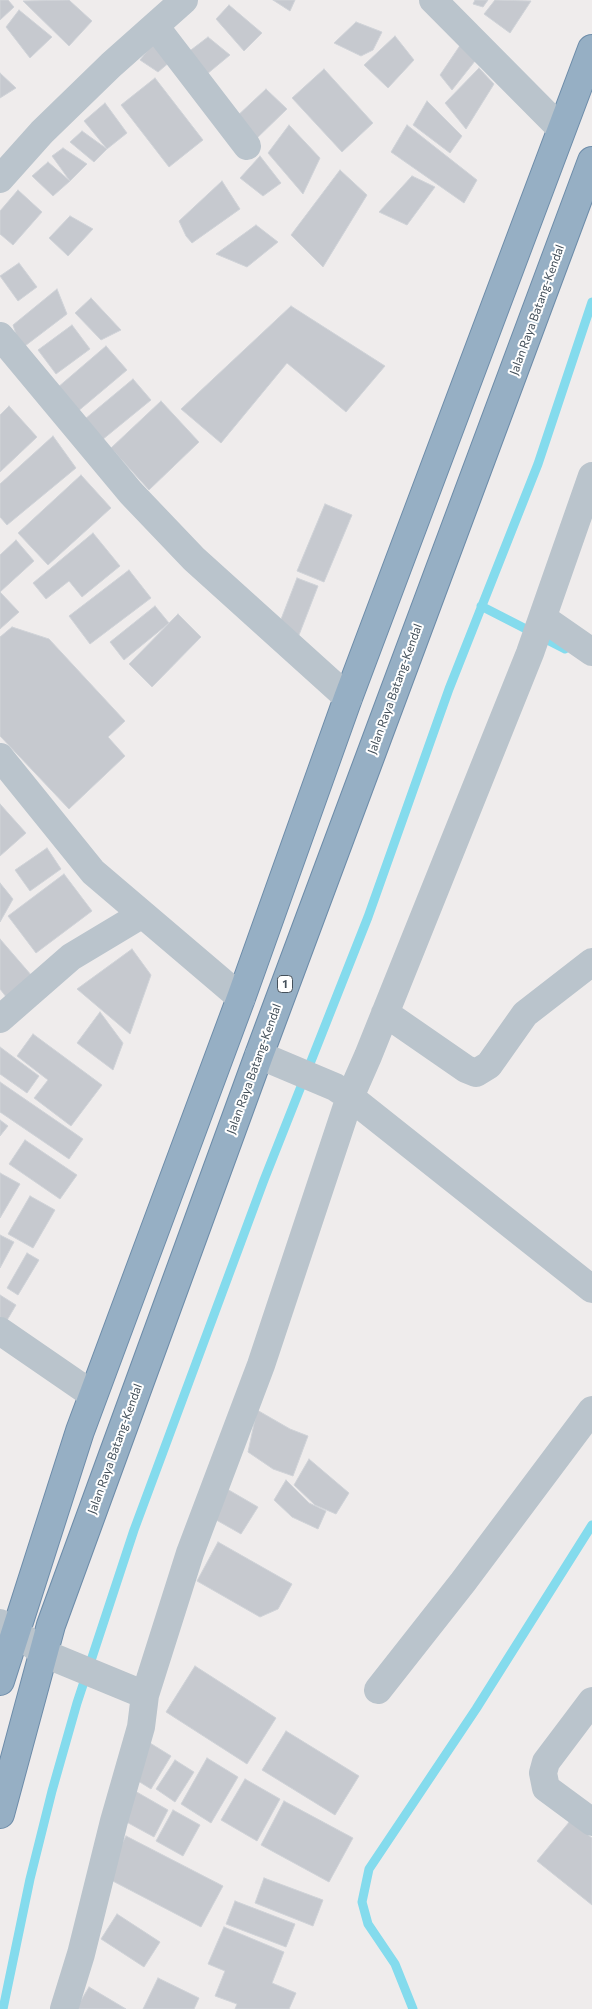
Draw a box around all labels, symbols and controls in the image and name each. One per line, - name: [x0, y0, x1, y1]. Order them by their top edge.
- street label: Jalan Raya Batang-Kendal: [507, 243, 567, 377]
- street label: Jalan Raya Batang-Kendal: [365, 622, 425, 756]
- road number: 1: [278, 976, 292, 992]
- street label: Jalan Raya Batang-Kendal: [224, 1002, 284, 1136]
- street label: Jalan Raya Batang-Kendal: [85, 1382, 145, 1516]

